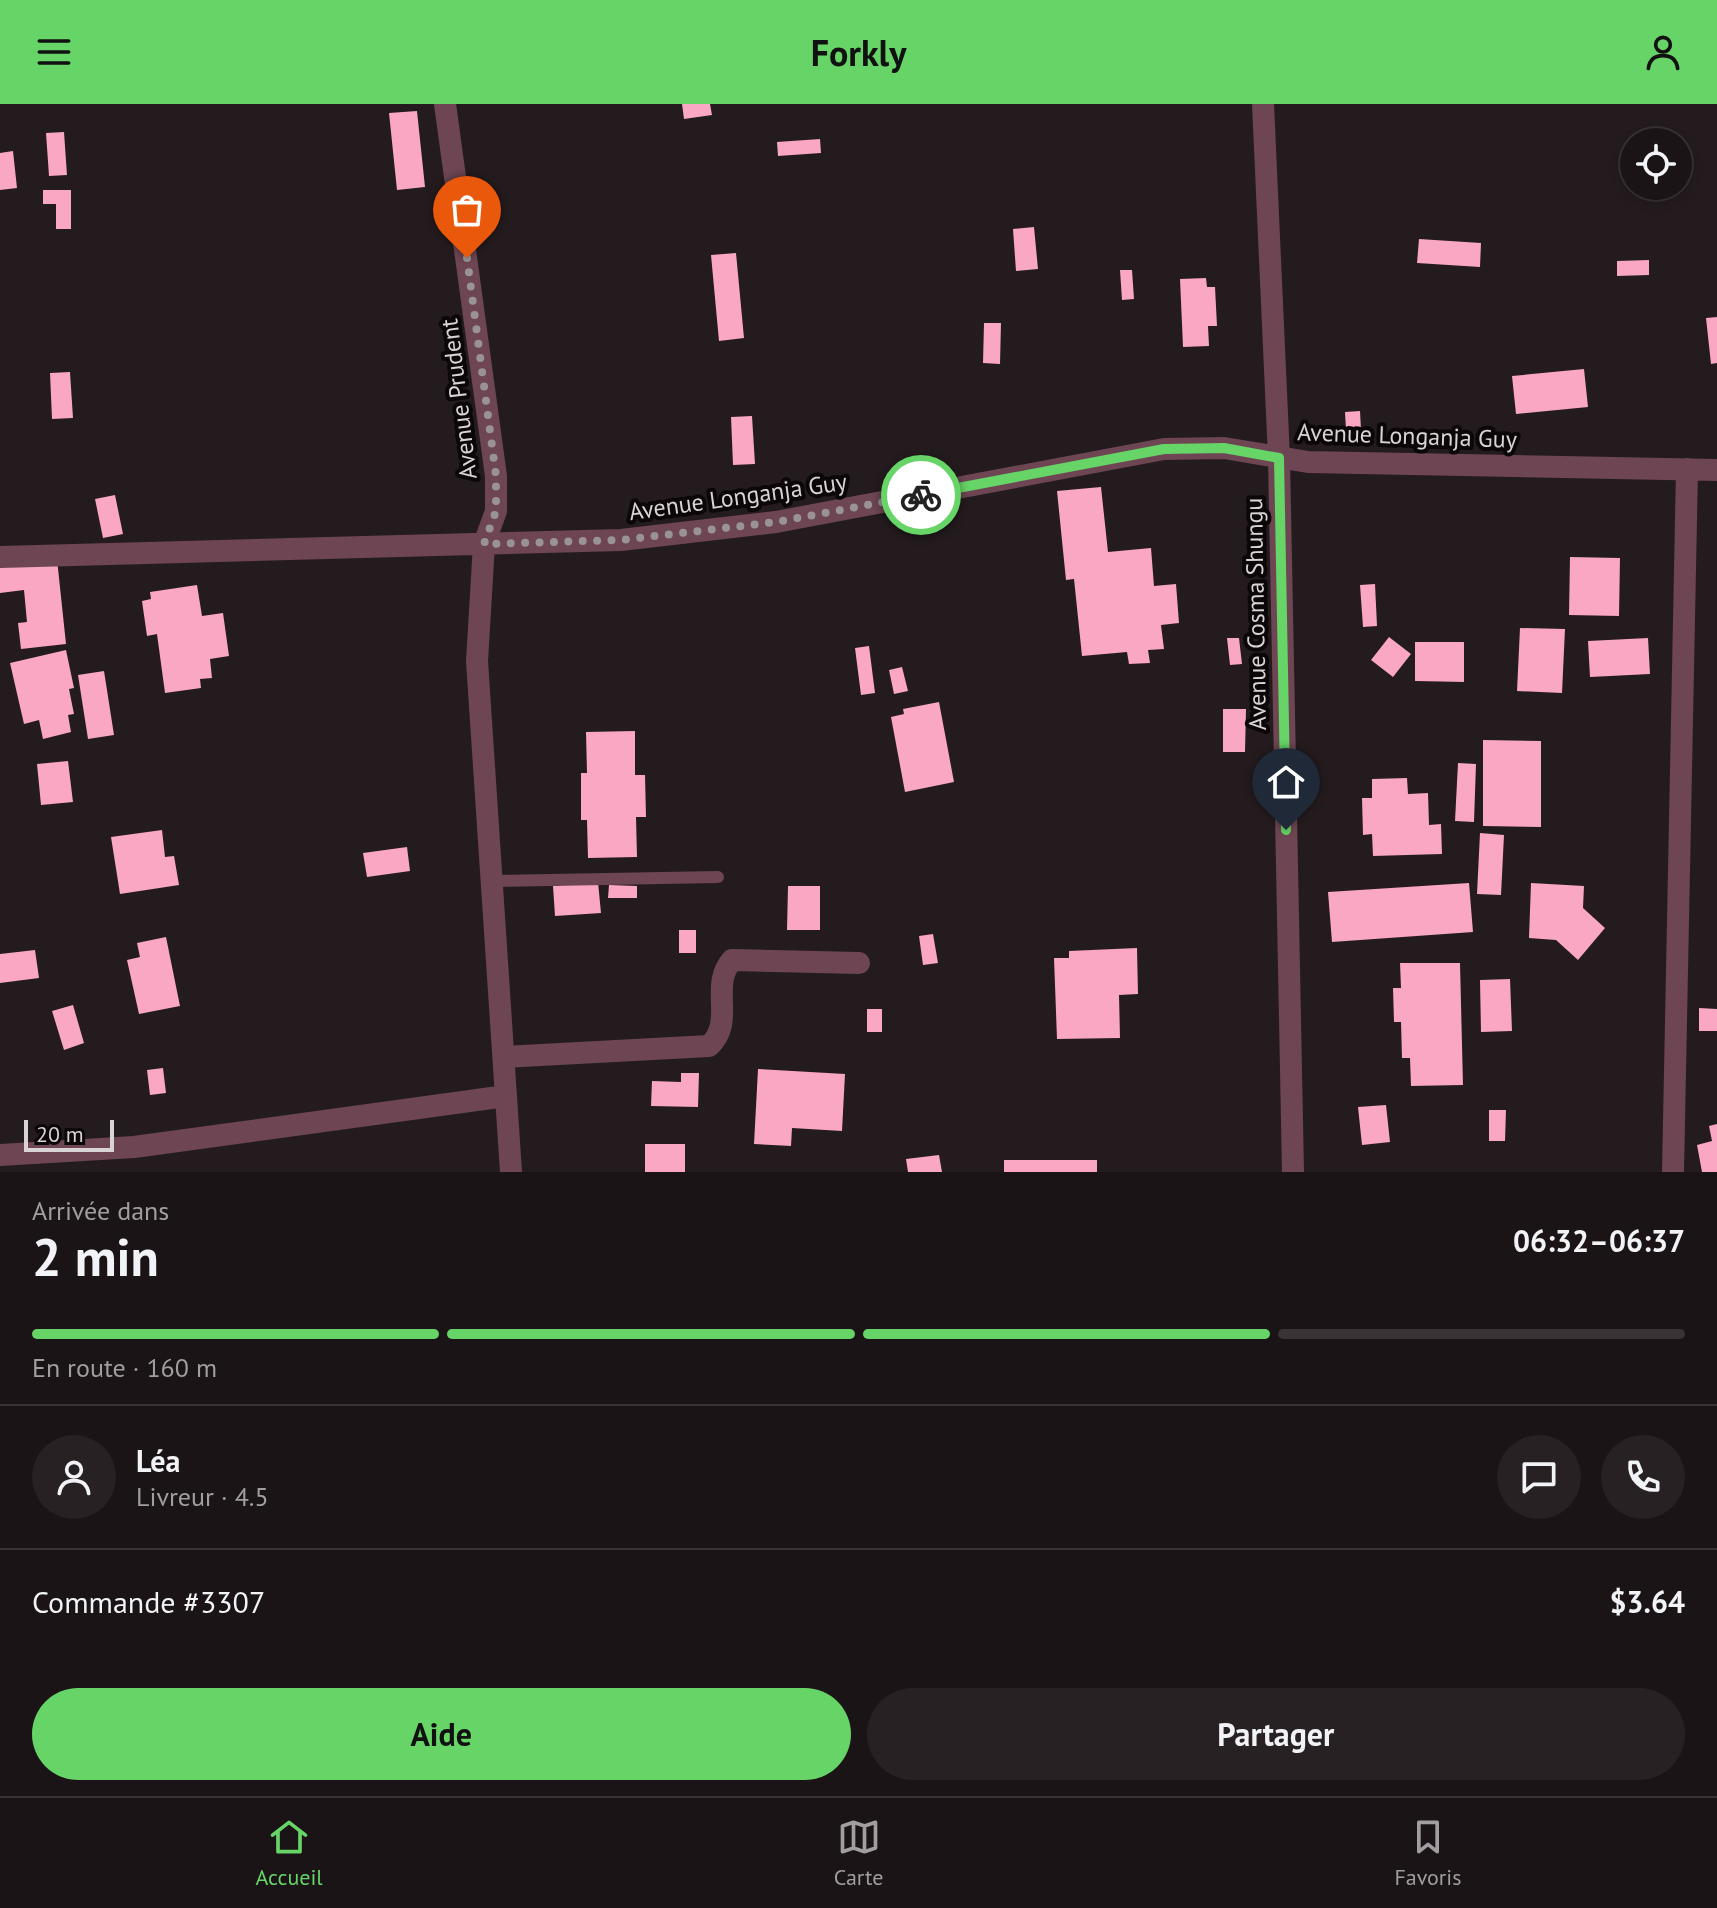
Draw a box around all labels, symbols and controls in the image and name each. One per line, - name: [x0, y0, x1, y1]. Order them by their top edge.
- text: Forkly: [811, 29, 906, 76]
- icon: menu: [32, 30, 76, 74]
- icon: person: [1641, 30, 1685, 74]
- map controls: [1620, 128, 1692, 200]
- button: locate: [1620, 128, 1692, 200]
- pin: [433, 176, 501, 258]
- icon: bag: [445, 188, 489, 232]
- street label: Avenue Prudent: [433, 317, 484, 481]
- street label: Avenue Longanja Guy: [1297, 416, 1517, 455]
- courier: [881, 455, 961, 535]
- street label: Avenue Longanja Guy: [627, 466, 849, 527]
- icon: bike: [899, 473, 943, 517]
- street label: Avenue Cosma Shungu: [1238, 497, 1273, 731]
- pin: [1252, 748, 1320, 830]
- icon: home: [1264, 760, 1308, 804]
- scale bar: [24, 1116, 114, 1152]
- text: 20 m: [36, 1120, 84, 1148]
- text: Arrivée dans: [32, 1194, 169, 1227]
- text: 06:32–06:37: [1513, 1221, 1685, 1260]
- text: 2 min: [32, 1223, 159, 1290]
- text: En route · 160 m: [32, 1351, 217, 1384]
- button: person: [32, 1435, 116, 1519]
- button: chat: [1497, 1435, 1581, 1519]
- button: phone: [1601, 1435, 1685, 1519]
- text: Léa: [136, 1441, 181, 1480]
- text: Livreur · 4.5: [136, 1480, 269, 1513]
- text: Commande #3307: [32, 1582, 265, 1621]
- text: $3.64: [1610, 1582, 1685, 1621]
- button: Aide: [32, 1688, 851, 1780]
- button: Partager: [867, 1688, 1685, 1780]
- tab: Accueil: [255, 1815, 323, 1891]
- tab: Carte: [834, 1815, 883, 1891]
- tab: Favoris: [1394, 1815, 1461, 1891]

